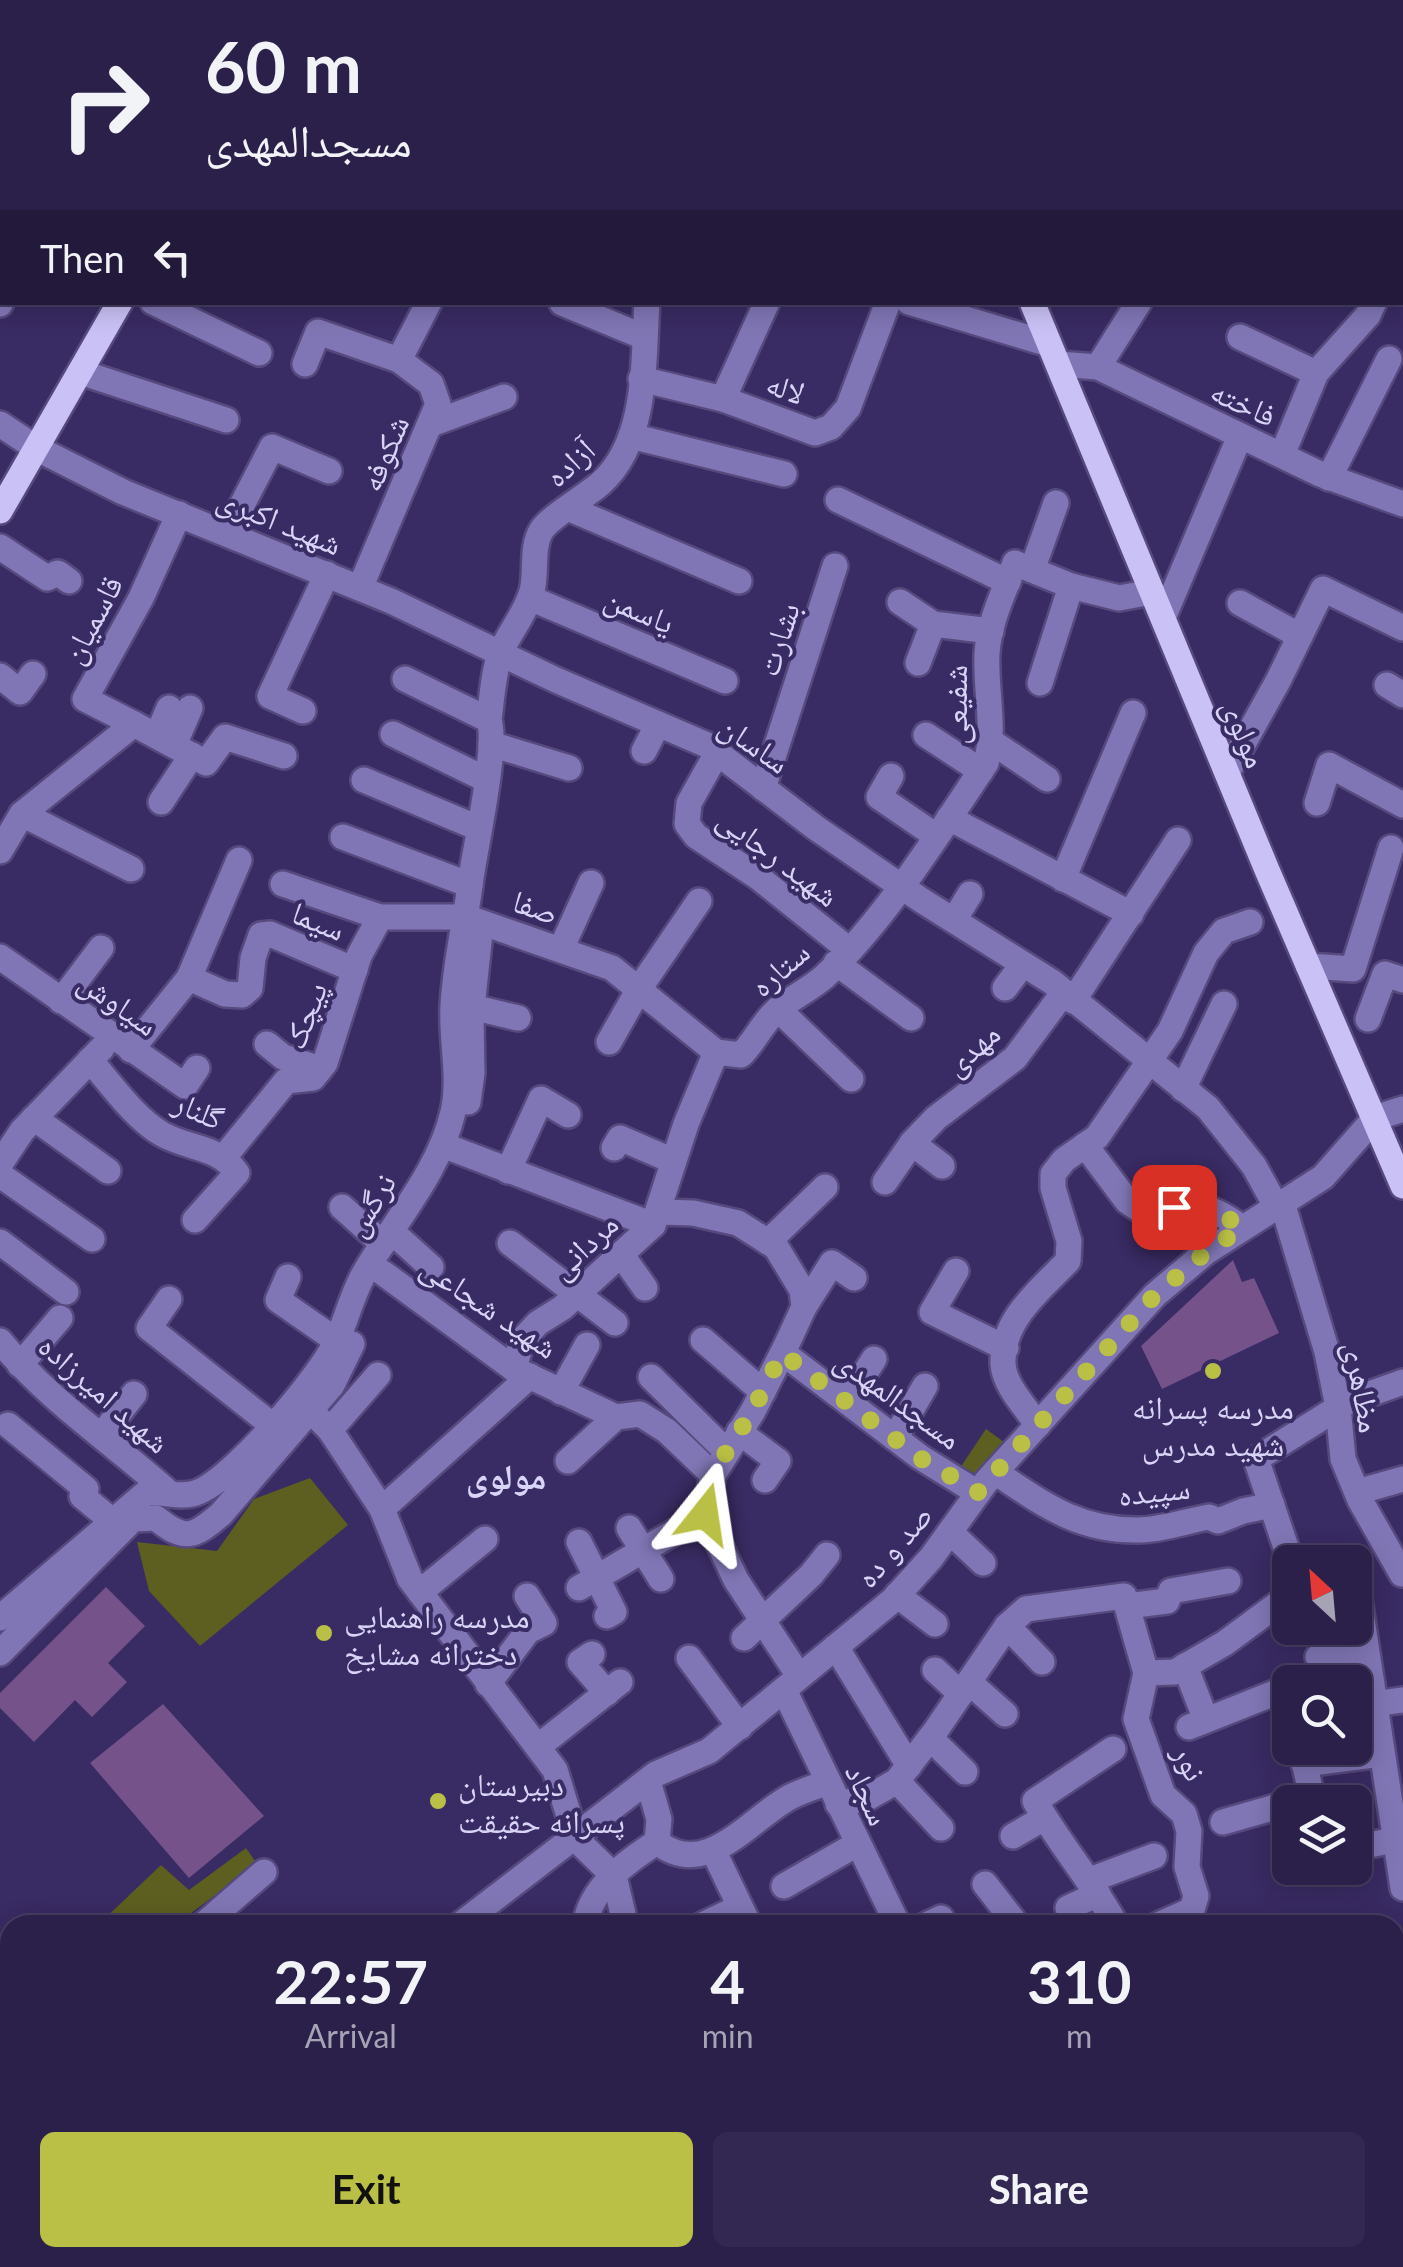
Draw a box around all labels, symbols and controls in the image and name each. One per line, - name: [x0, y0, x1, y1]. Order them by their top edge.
- text: 60 m: [205, 24, 362, 108]
- icon: right: [40, 40, 170, 170]
- text: مسجدالمهدی: [205, 113, 412, 167]
- icon: left: [145, 230, 200, 285]
- text: Then: [40, 235, 125, 281]
- street label: لاله: [762, 362, 810, 412]
- street label: فاخته: [1205, 370, 1283, 434]
- street label: شکوفه: [350, 409, 416, 497]
- street label: آزاده: [536, 429, 603, 495]
- street label: شهید اکبری: [212, 477, 348, 564]
- street label: قاسمیان: [52, 568, 131, 670]
- street label: یاسمن: [598, 577, 681, 643]
- street label: بشارت: [747, 597, 807, 681]
- street label: شفیعی: [935, 665, 976, 745]
- street label: مولوی: [1214, 693, 1277, 774]
- street label: ساسان: [712, 705, 798, 782]
- street label: شهید رجایی: [709, 798, 847, 916]
- street label: صفا: [508, 880, 564, 932]
- street label: سیما: [287, 892, 351, 948]
- street label: ستاره: [741, 932, 817, 1004]
- street label: سیاوش: [71, 961, 166, 1045]
- street label: پیچک: [273, 976, 336, 1054]
- street label: مهدی: [935, 1013, 1008, 1084]
- street label: گلنار: [167, 1080, 230, 1137]
- street label: نرگس: [335, 1165, 405, 1244]
- pin: [1132, 1165, 1217, 1250]
- icon: arrive: [1147, 1180, 1202, 1235]
- street label: مردانی: [541, 1204, 627, 1288]
- street label: شهید شجاعی: [413, 1246, 566, 1368]
- street label: شهید امیرزاده: [31, 1325, 179, 1461]
- street label: مظاهری: [1336, 1338, 1391, 1436]
- street label: مسجدالمهدی: [827, 1339, 970, 1458]
- marker: مدرسه پسرانه شهید مدرس: [1202, 1360, 1224, 1382]
- place label: مدرسه پسرانه شهید مدرس: [1132, 1387, 1294, 1465]
- district label: مولوی: [466, 1454, 546, 1498]
- position arrow: [653, 1462, 757, 1566]
- street label: سپیده: [1116, 1467, 1192, 1514]
- street label: صد و ده: [846, 1495, 940, 1595]
- north arrow: [1272, 1545, 1372, 1645]
- map controls: [1272, 1545, 1372, 1885]
- place label: مدرسه راهنمایی دخترانه مشایخ: [344, 1596, 530, 1674]
- marker: مدرسه راهنمایی دخترانه مشایخ: [313, 1622, 335, 1644]
- button: search: [1272, 1665, 1372, 1765]
- street label: نور: [1165, 1736, 1216, 1787]
- street label: سجاد: [838, 1757, 900, 1831]
- place label: دبیرستان پسرانه حقیقت: [458, 1764, 625, 1841]
- button: layers: [1272, 1785, 1372, 1885]
- marker: دبیرستان پسرانه حقیقت: [427, 1790, 449, 1812]
- text: 22:57: [274, 1945, 428, 2017]
- text: 4: [710, 1945, 745, 2017]
- text: 310: [1027, 1945, 1131, 2017]
- text: Arrival: [305, 2016, 397, 2055]
- text: min: [702, 2016, 754, 2055]
- text: m: [1066, 2016, 1092, 2055]
- button: Exit: [40, 2132, 693, 2247]
- button: Share: [713, 2132, 1365, 2247]

